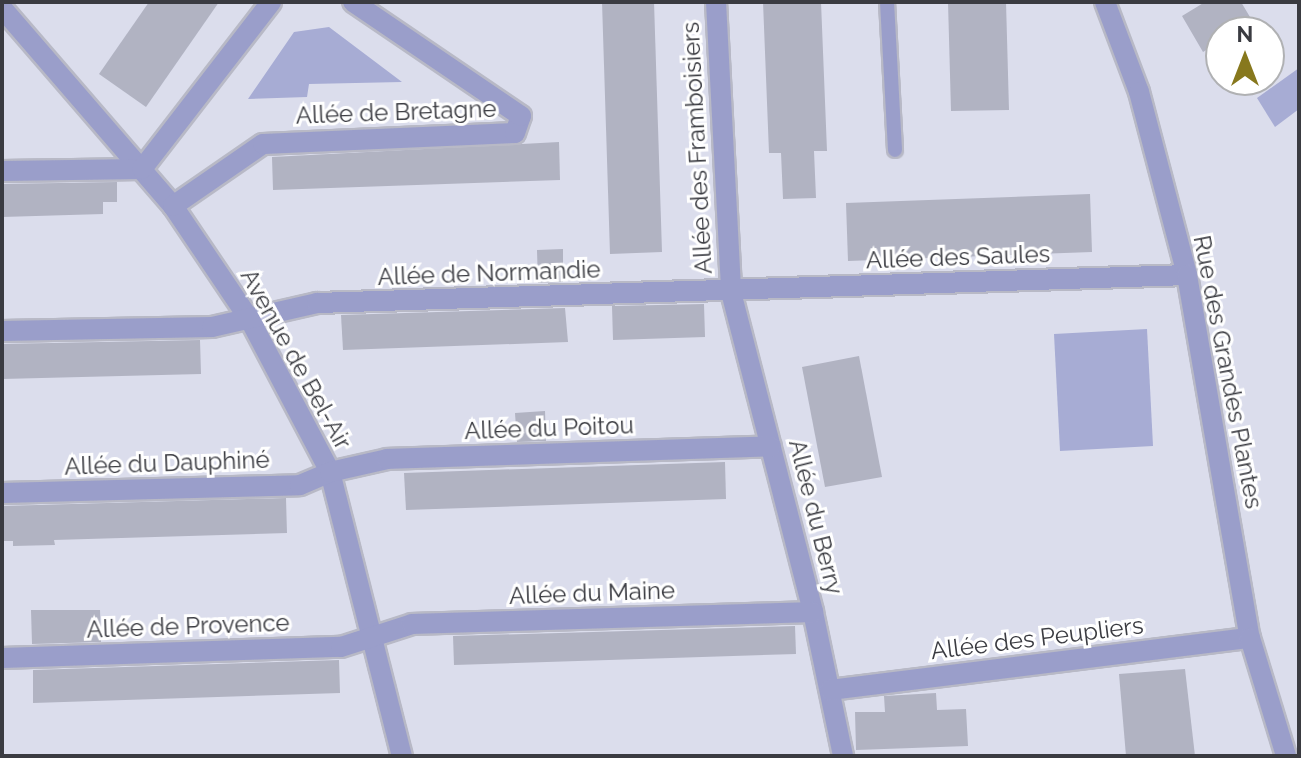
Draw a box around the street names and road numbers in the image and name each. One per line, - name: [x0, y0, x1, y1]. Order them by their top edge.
- street label: Allée des Framboisiers: [676, 21, 718, 275]
- street label: Allée de Bretagne: [295, 94, 497, 130]
- street label: Rue des Grandes Plantes: [1187, 233, 1269, 511]
- street label: Allée des Saules: [865, 239, 1051, 275]
- street label: Allée de Normandie: [377, 255, 601, 291]
- street label: Avenue de Bel-Air: [235, 264, 357, 454]
- street label: Allée du Poitou: [464, 411, 634, 445]
- street label: Allée du Berry: [783, 436, 849, 598]
- street label: Allée du Dauphiné: [64, 445, 270, 481]
- street label: Allée du Maine: [508, 576, 676, 610]
- street label: Allée de Provence: [86, 608, 290, 644]
- street label: Allée des Peupliers: [929, 611, 1145, 665]

